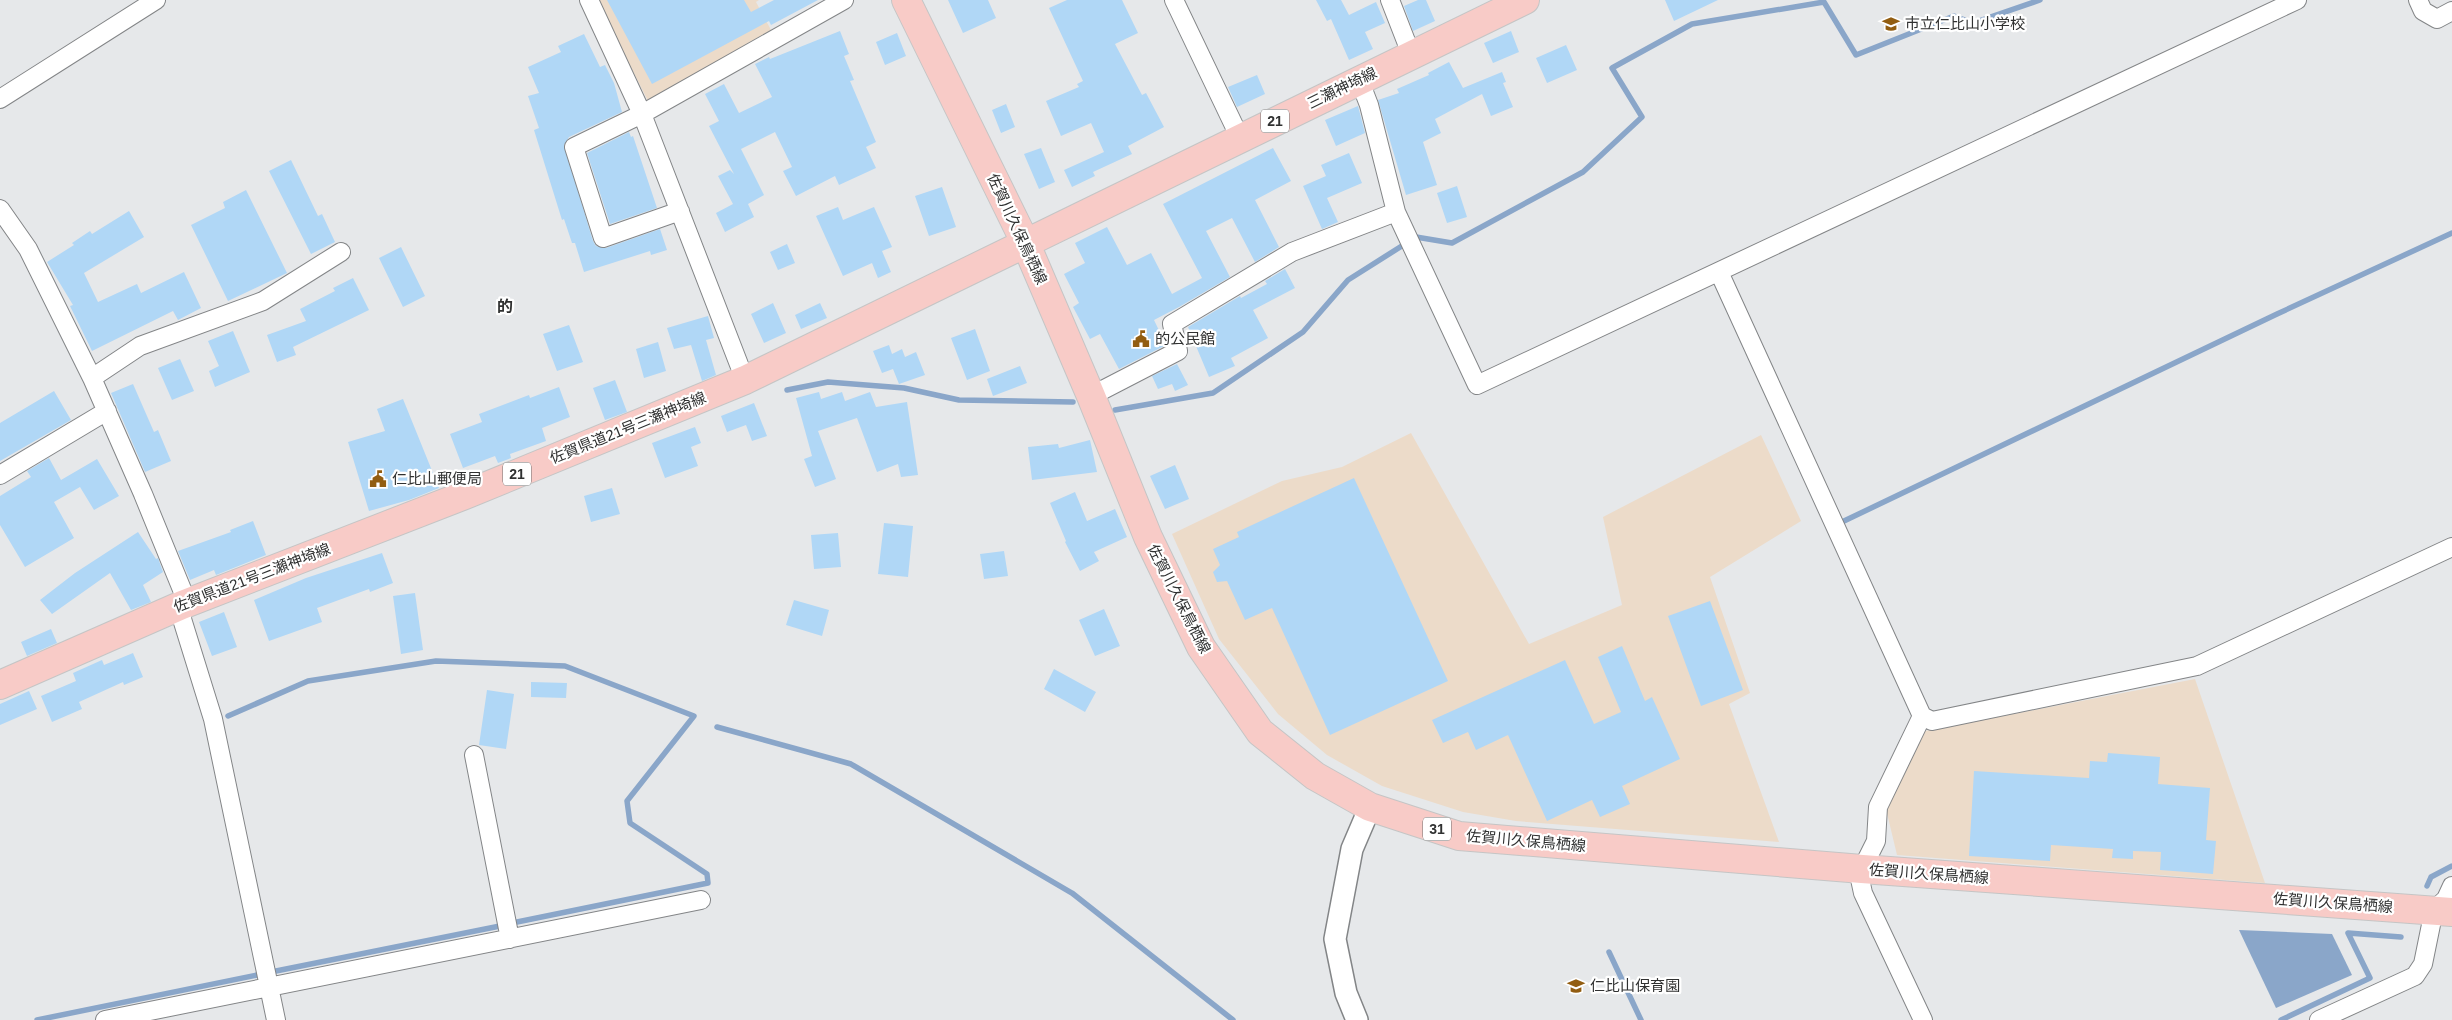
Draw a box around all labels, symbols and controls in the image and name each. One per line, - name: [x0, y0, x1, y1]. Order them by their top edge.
- school or university icon: 市立仁比山小学校: [1881, 14, 1901, 34]
- place label: 市立仁比山小学校: [1905, 15, 2025, 32]
- street label: 三瀬神埼線: [1304, 63, 1379, 112]
- road number: 21: [1261, 110, 1289, 132]
- street label: 佐賀川久保鳥栖線: [984, 171, 1051, 287]
- district label: 的: [497, 298, 513, 315]
- public building icon: 的公民館: [1131, 329, 1151, 349]
- place label: 的公民館: [1155, 330, 1215, 347]
- street label: 佐賀県道21号三瀬神埼線: [547, 388, 708, 467]
- road number: 21: [503, 462, 531, 486]
- public building icon: 仁比山郵便局: [368, 469, 388, 489]
- place label: 仁比山郵便局: [392, 470, 482, 487]
- street label: 佐賀県道21号三瀬神埼線: [171, 540, 333, 615]
- street label: 佐賀川久保鳥栖線: [1145, 541, 1214, 656]
- road number: 31: [1423, 818, 1451, 841]
- street label: 佐賀川久保鳥栖線: [1466, 827, 1587, 854]
- street label: 佐賀川久保鳥栖線: [1869, 861, 1989, 886]
- street label: 佐賀川久保鳥栖線: [2273, 890, 2393, 915]
- school or university icon: 仁比山保育園: [1566, 976, 1586, 996]
- place label: 仁比山保育園: [1590, 977, 1680, 994]

